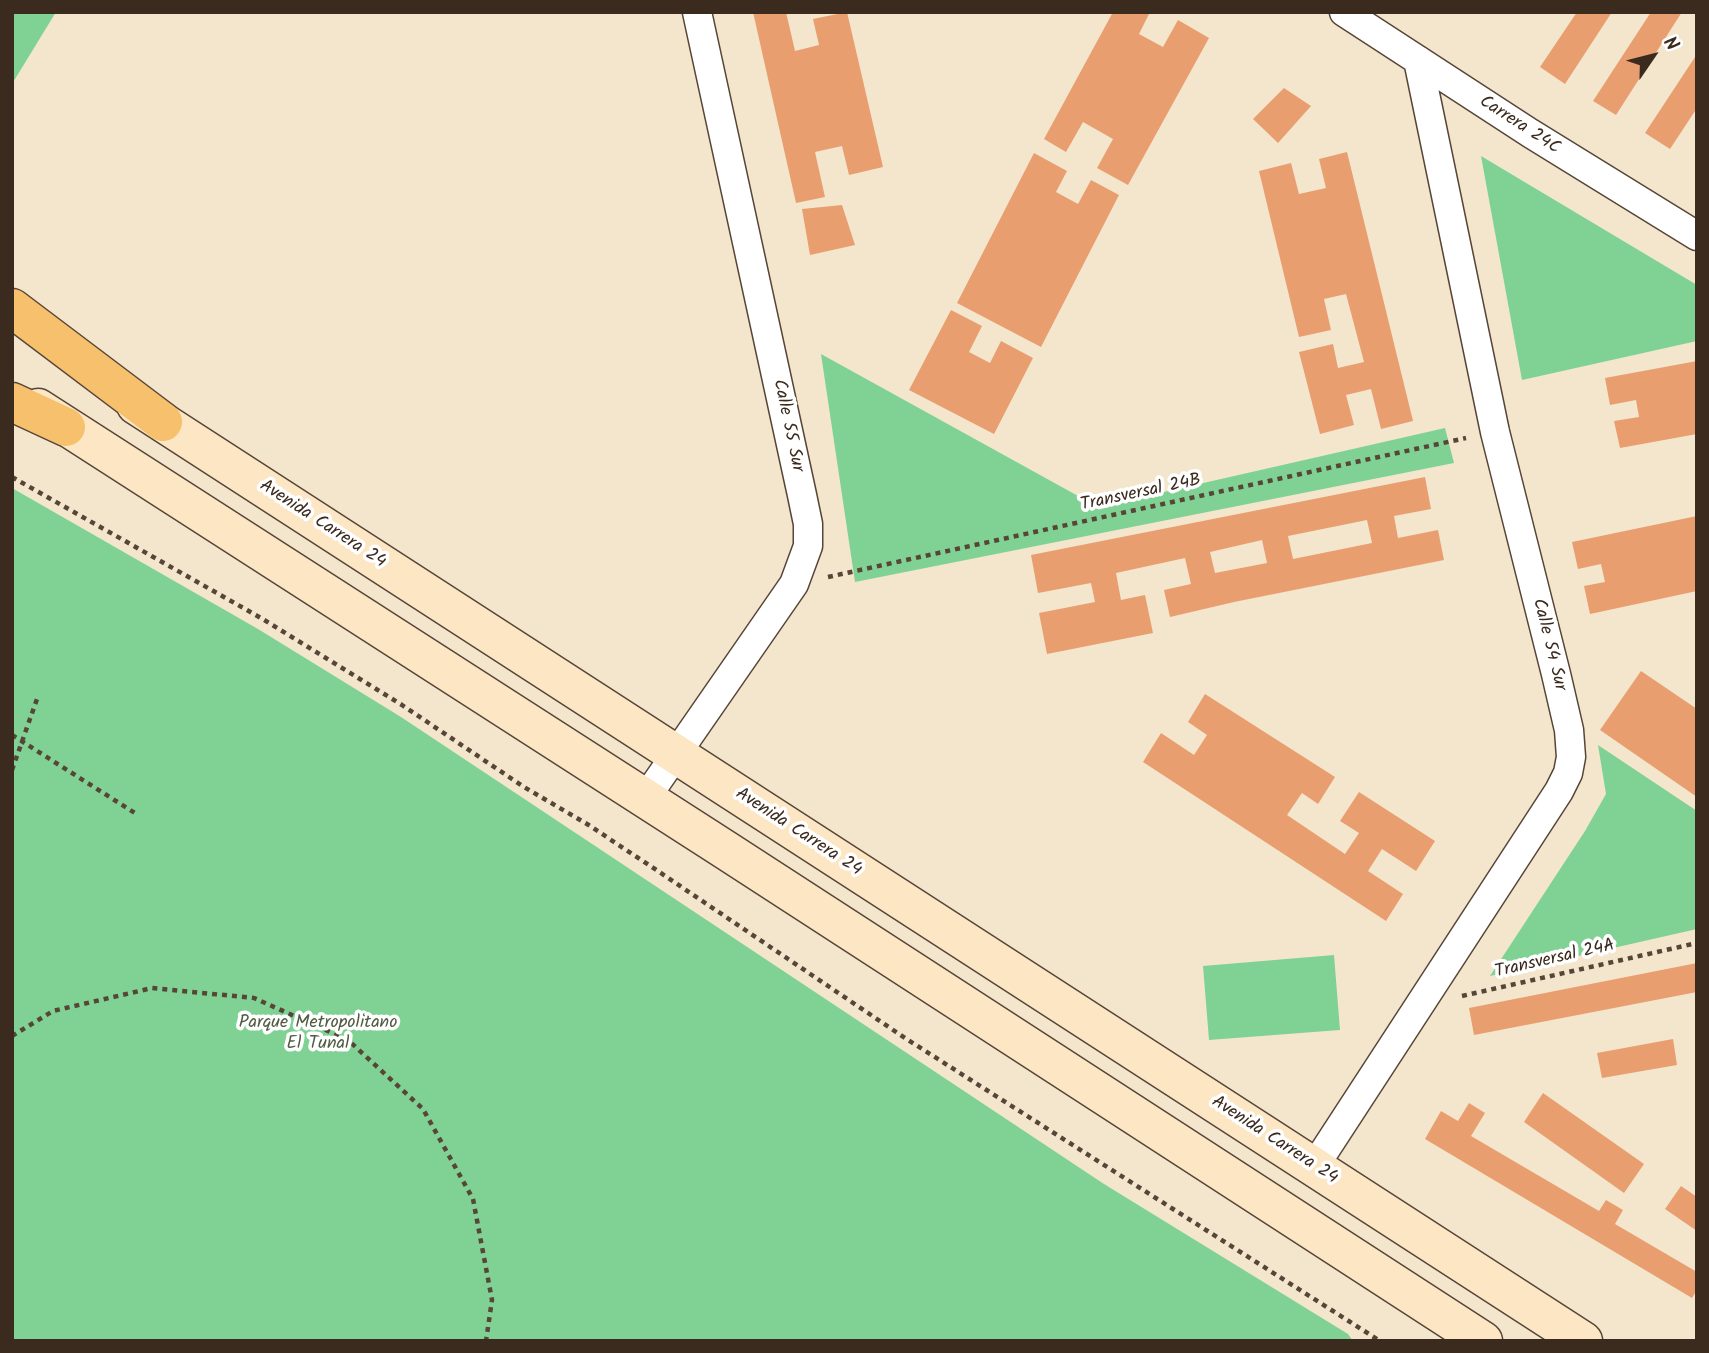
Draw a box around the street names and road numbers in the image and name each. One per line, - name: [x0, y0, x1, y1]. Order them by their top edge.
- street label: Carrera 24C: [1475, 92, 1563, 160]
- street label: Calle 55 Sur: [767, 378, 807, 474]
- street label: Transversal 24B: [1079, 471, 1203, 517]
- street label: Avenida Carrera 24: [255, 476, 389, 574]
- street label: Calle 54 Sur: [1526, 597, 1570, 693]
- street label: Avenida Carrera 24: [731, 784, 865, 882]
- street label: Transversal 24A: [1493, 936, 1617, 984]
- street label: Avenida Carrera 24: [1207, 1092, 1341, 1190]

